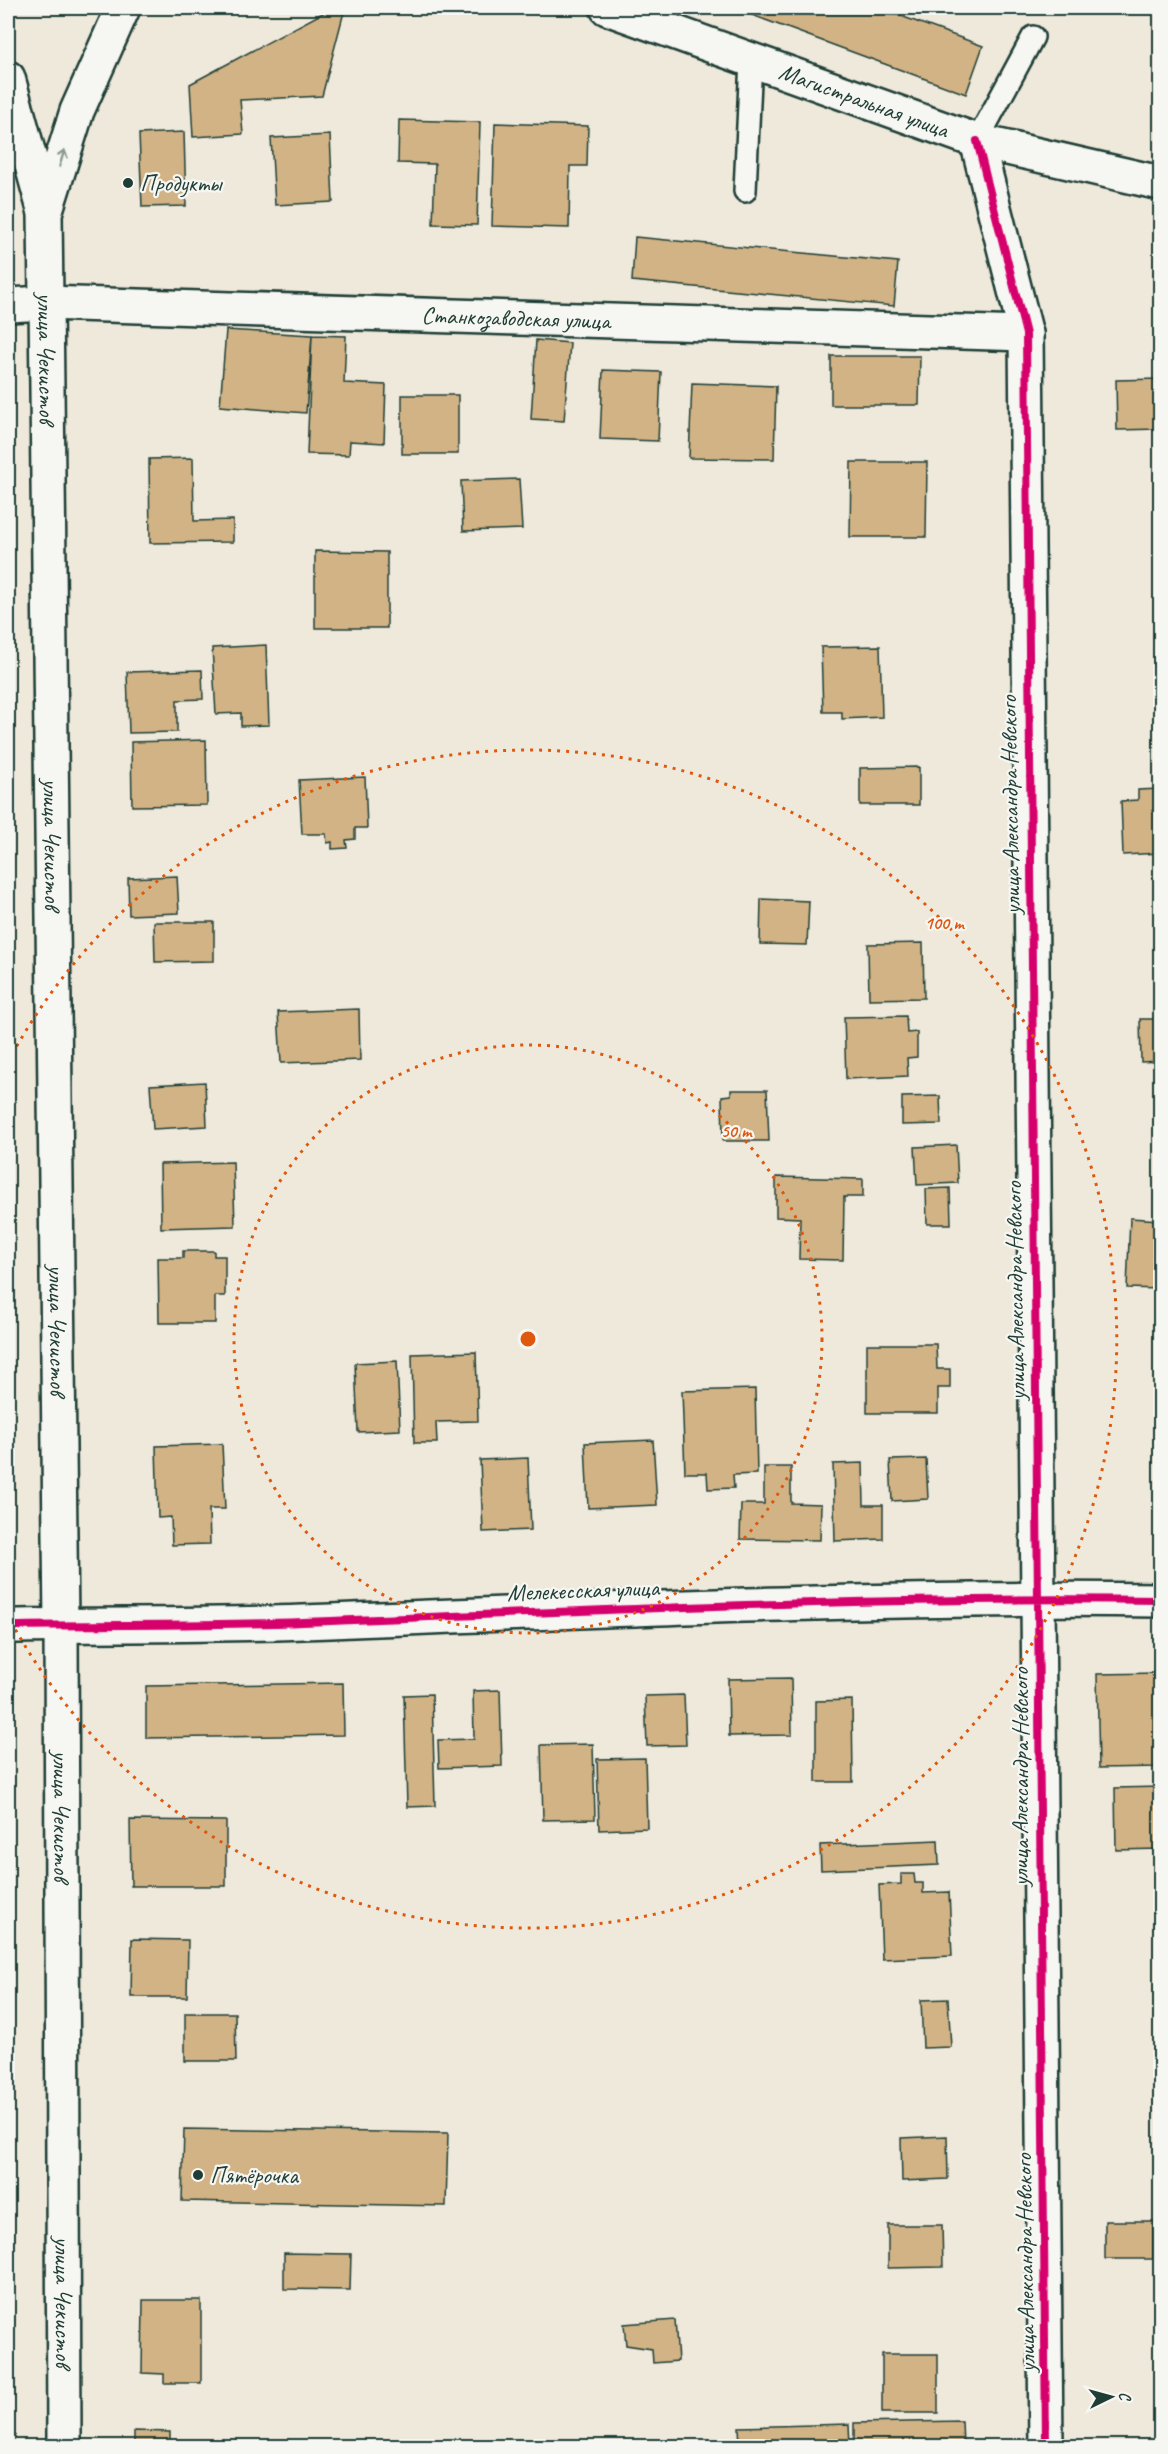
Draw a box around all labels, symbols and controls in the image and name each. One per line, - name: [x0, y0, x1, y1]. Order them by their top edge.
- street label: Магистральная улица: [775, 56, 954, 145]
- one-way arrow: [58, 148, 69, 167]
- place label: Продукты: [140, 168, 224, 198]
- marker: Продукты: [121, 176, 135, 190]
- street label: улица Чекистов: [31, 290, 62, 428]
- street label: Станкозаводская улица: [421, 300, 613, 336]
- street label: улица Александра Невского: [993, 694, 1027, 917]
- street label: улица Чекистов: [36, 776, 68, 914]
- text: 100 m: [925, 912, 965, 934]
- text: 50 m: [721, 1120, 753, 1142]
- street label: улица Александра Невского: [998, 1180, 1032, 1403]
- street label: улица Чекистов: [42, 1262, 73, 1400]
- centre of rings: [518, 1329, 538, 1349]
- street label: Мелекесская улица: [506, 1572, 661, 1608]
- street label: улица Александра Невского: [1005, 1666, 1035, 1888]
- street label: улица Чекистов: [46, 1748, 77, 1886]
- street label: улица Александра Невского: [1008, 2152, 1042, 2375]
- place label: Пятёрочка: [210, 2160, 299, 2190]
- marker: Пятёрочка: [191, 2168, 205, 2182]
- street label: улица Чекистов: [48, 2234, 79, 2372]
- north arrow: [1081, 2367, 1141, 2427]
- text: С: [1115, 2391, 1135, 2403]

